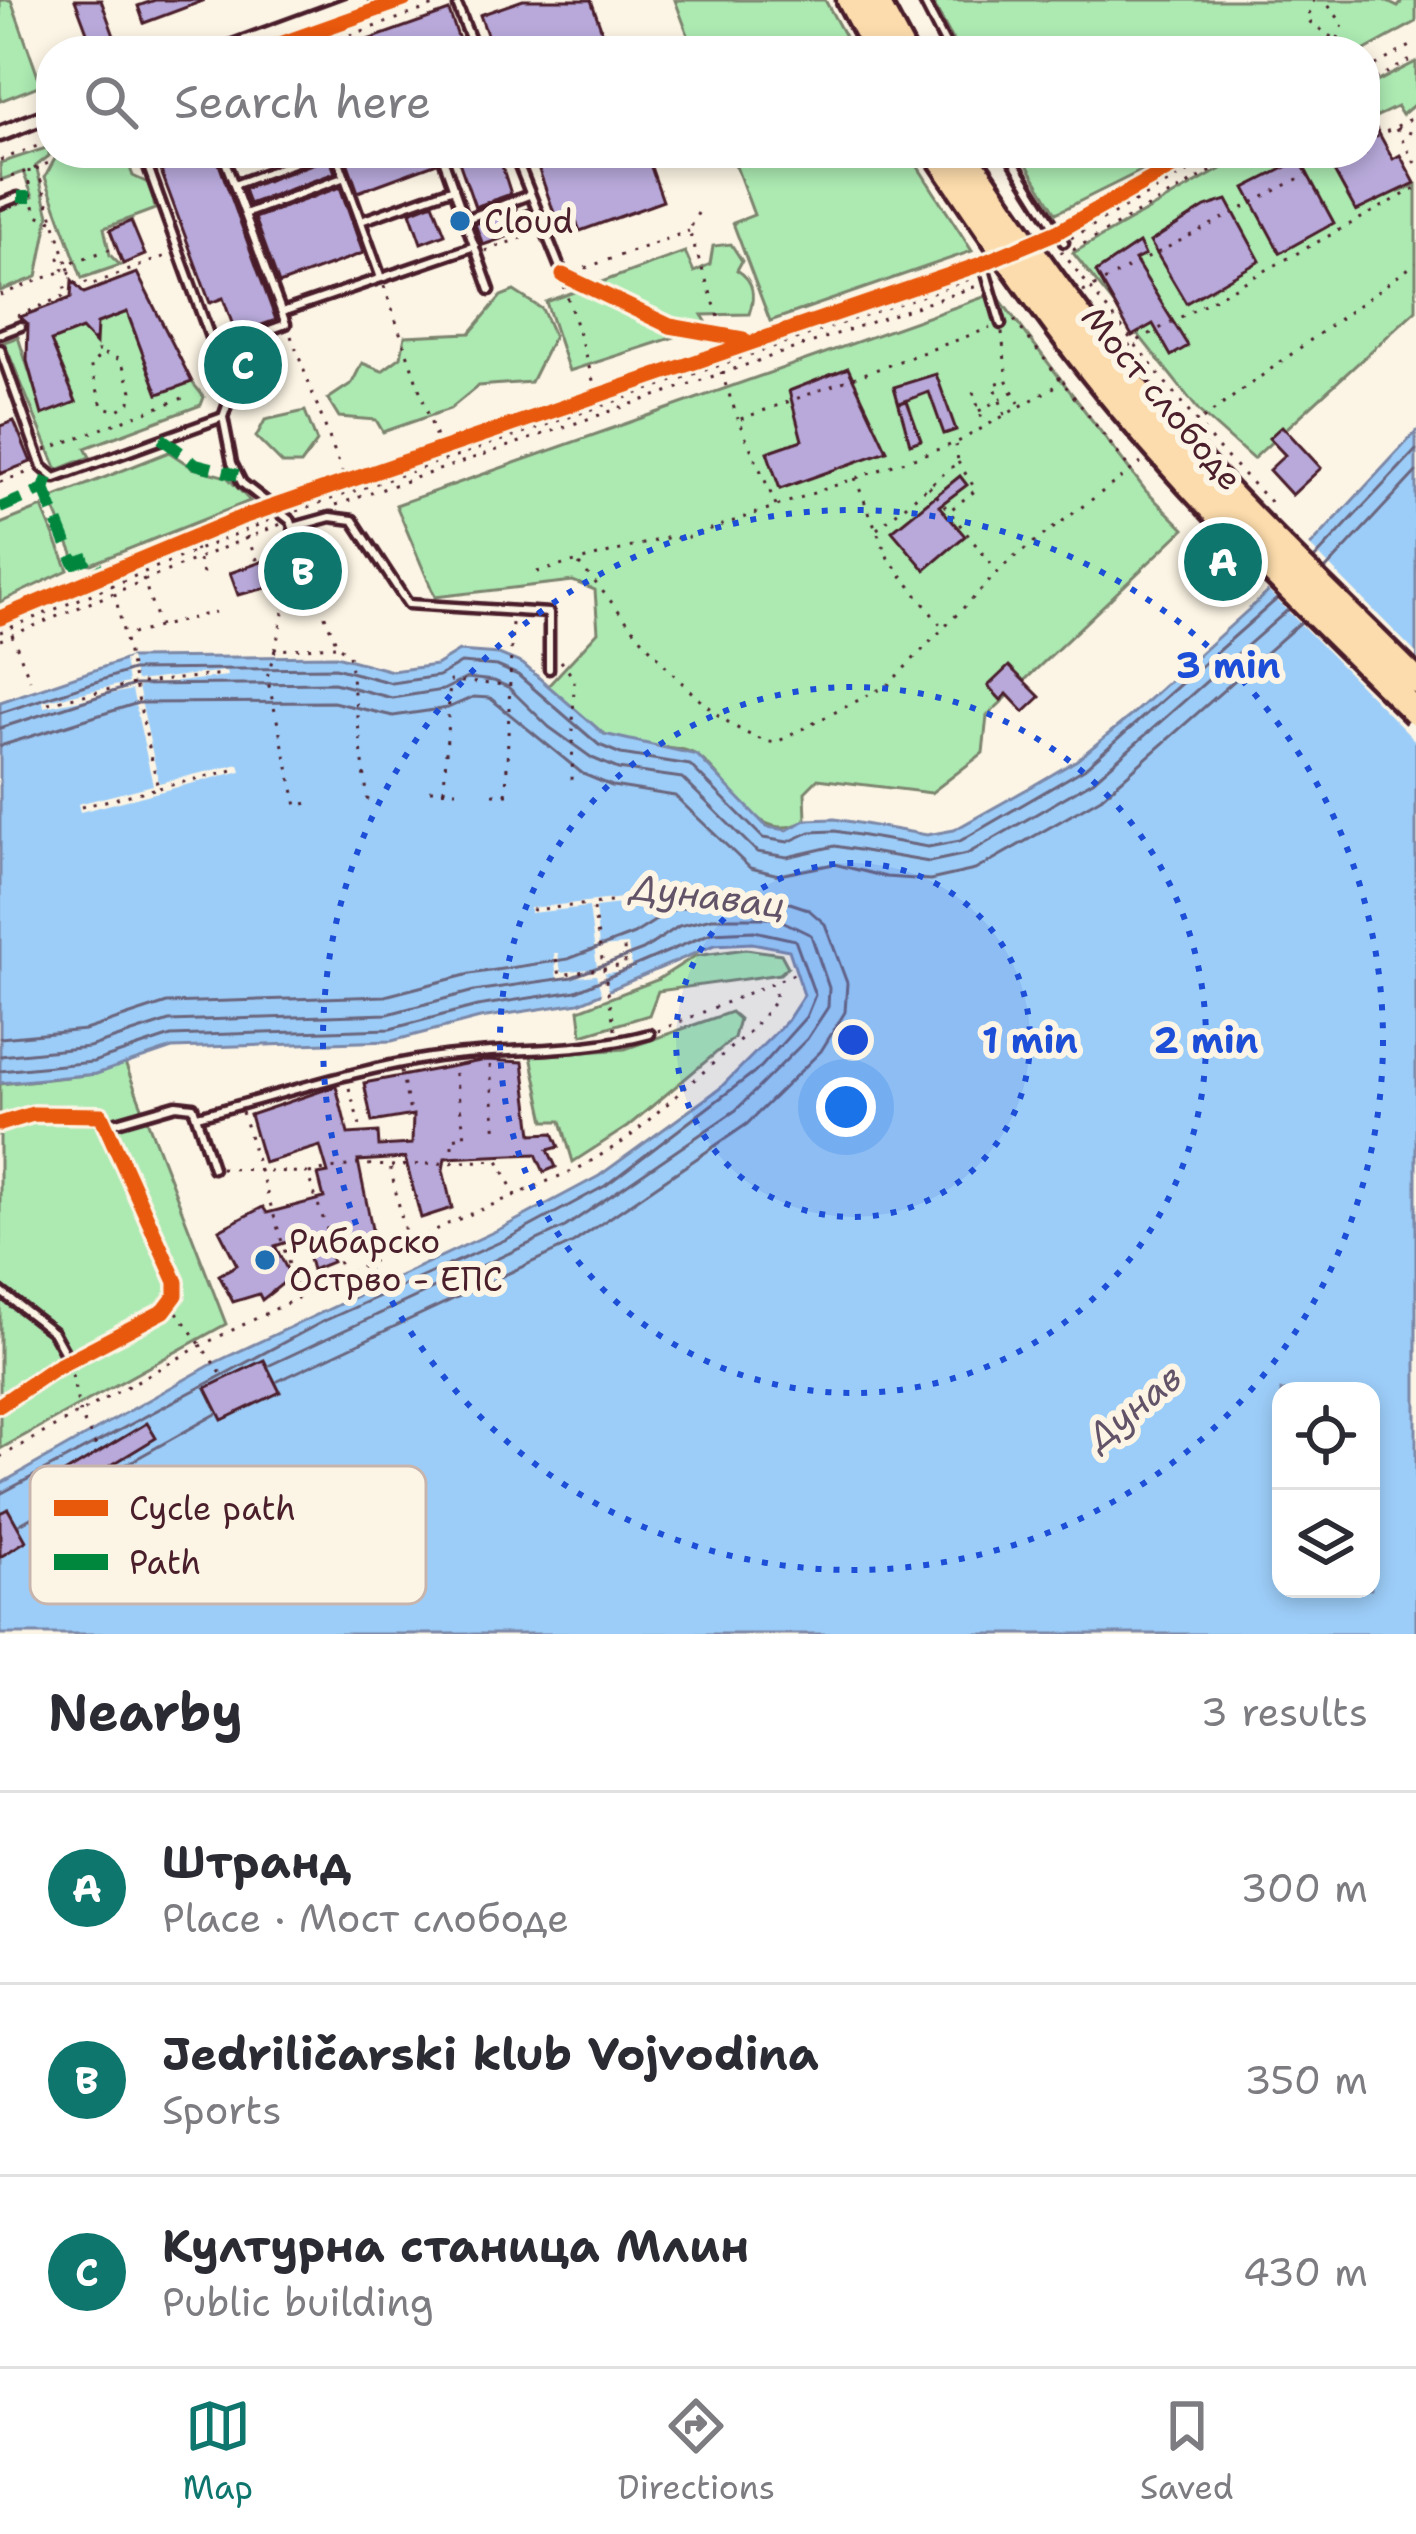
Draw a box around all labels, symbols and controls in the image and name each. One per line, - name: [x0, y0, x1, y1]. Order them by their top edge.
- search box: [36, 36, 1380, 168]
- icon: search: [78, 69, 144, 135]
- text: Search here: [174, 72, 431, 132]
- place label: Cloud: [484, 199, 573, 244]
- marker: Cloud: [447, 208, 473, 234]
- street label: Мост слободе: [1071, 296, 1253, 500]
- pin: C: [204, 320, 282, 410]
- pin: A: [1184, 517, 1262, 607]
- pin: B: [264, 526, 342, 616]
- text: 3 min: [1176, 641, 1281, 690]
- water label: Дунавац: [626, 862, 788, 930]
- text: 1 min: [982, 1016, 1078, 1065]
- text: 2 min: [1154, 1016, 1259, 1065]
- centre of rings: [832, 1019, 874, 1061]
- your location: [816, 1077, 876, 1137]
- place label: Рибарско Острво - ЕПС: [289, 1219, 503, 1302]
- marker: Рибарско Острво - ЕПС: [252, 1247, 278, 1273]
- water label: Дунав: [1074, 1353, 1192, 1462]
- map controls: [1272, 1382, 1380, 1598]
- button: locate: [1272, 1382, 1380, 1490]
- legend: [30, 1466, 426, 1604]
- text: Cycle path: [129, 1486, 296, 1531]
- button: layers: [1272, 1490, 1380, 1598]
- text: Path: [129, 1540, 201, 1585]
- text: Nearby: [48, 1678, 243, 1746]
- text: 3 results: [1201, 1686, 1368, 1738]
- text: Штранд: [162, 1832, 351, 1892]
- text: A: [72, 1862, 102, 1914]
- text: 300 m: [1240, 1862, 1368, 1914]
- text: Place · Мост слободе: [162, 1892, 569, 1944]
- text: Jedriličarski klub Vojvodina: [162, 2024, 819, 2084]
- text: B: [75, 2054, 99, 2106]
- text: 350 m: [1244, 2054, 1368, 2106]
- text: Sports: [162, 2084, 282, 2136]
- text: Културна станица Млин: [162, 2216, 749, 2276]
- text: C: [75, 2246, 99, 2298]
- text: 430 m: [1243, 2246, 1368, 2298]
- text: Public building: [162, 2276, 434, 2328]
- tab: Map: [182, 2393, 253, 2510]
- tab: Directions: [618, 2393, 775, 2510]
- tab: Saved: [1140, 2393, 1234, 2510]

